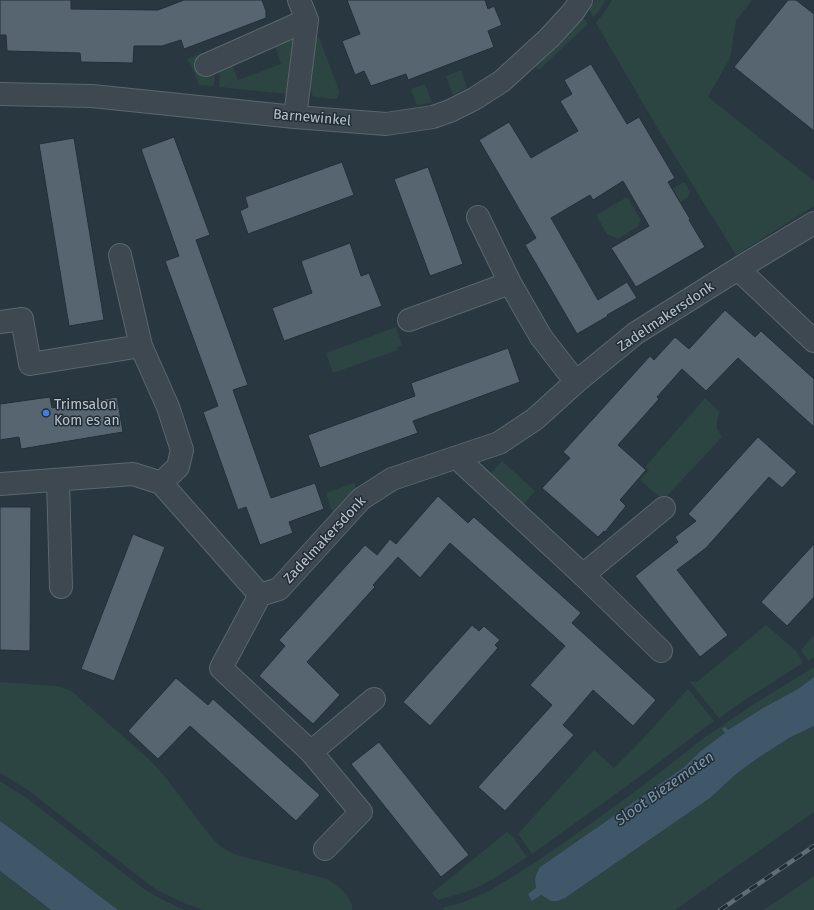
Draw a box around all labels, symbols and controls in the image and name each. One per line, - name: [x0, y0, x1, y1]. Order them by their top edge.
- street label: Barnewinkel: [272, 106, 352, 130]
- street label: Zadelmakersdonk: [615, 279, 717, 355]
- place label: Trimsalon Kom es an: [54, 397, 120, 430]
- marker: Trimsalon Kom es an: [41, 408, 51, 418]
- street label: Zadelmakersdonk: [280, 493, 370, 587]
- water label: Sloot Biezematen: [612, 748, 718, 830]

